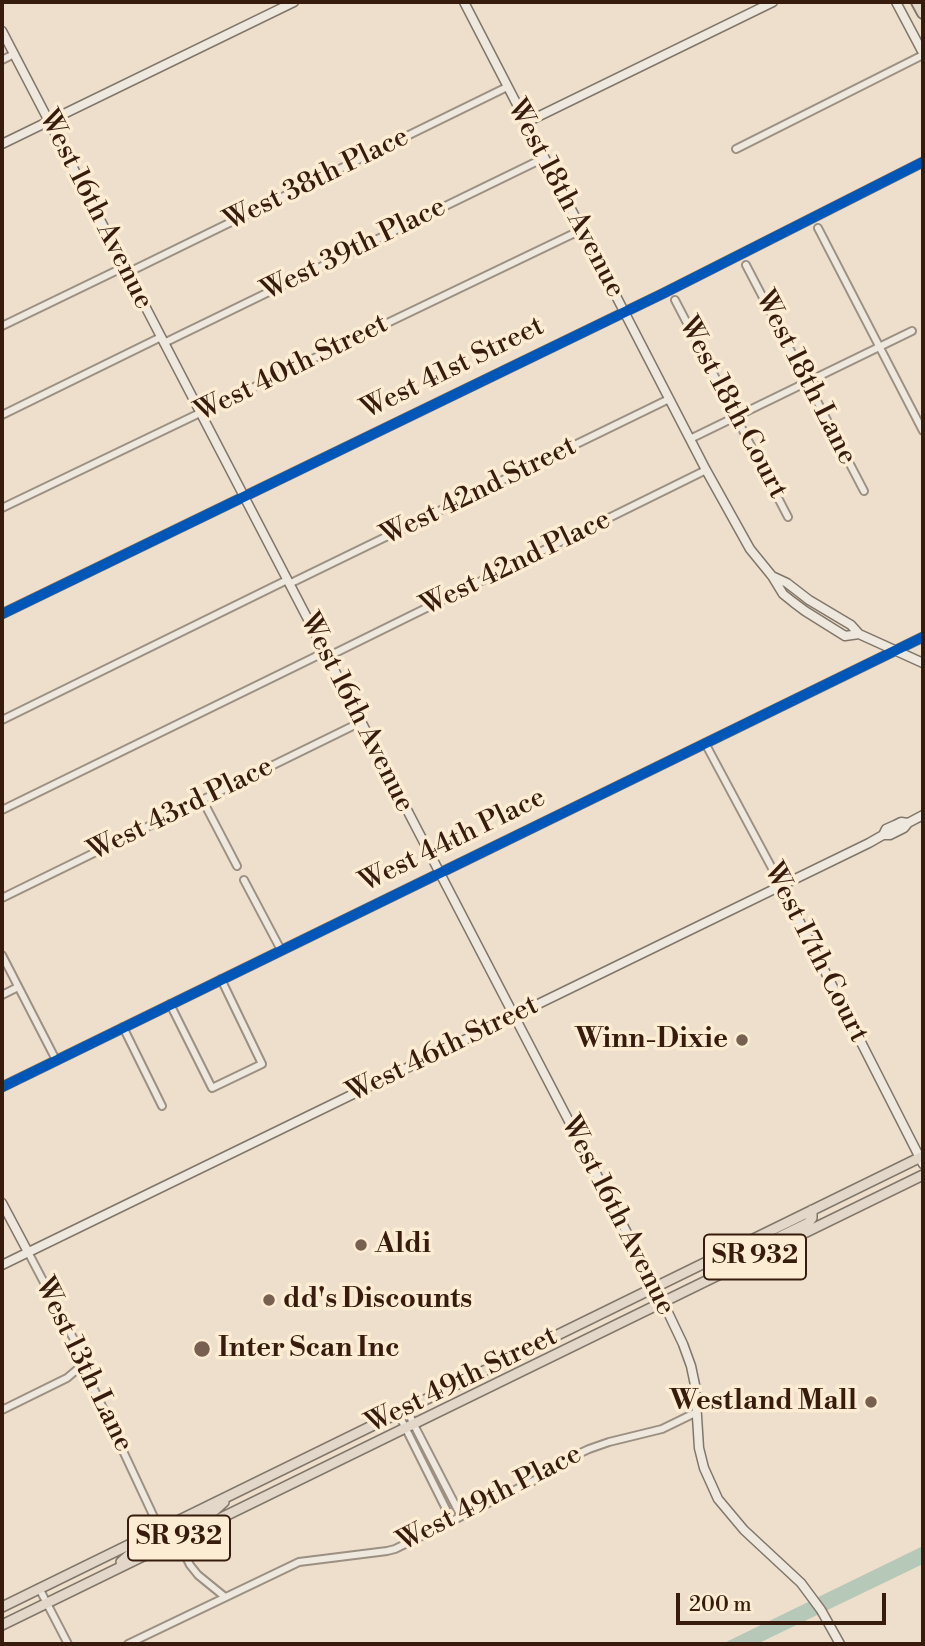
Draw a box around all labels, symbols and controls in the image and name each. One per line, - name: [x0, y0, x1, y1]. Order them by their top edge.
- street label: West 18th Avenue: [499, 94, 631, 304]
- street label: West 16th Avenue: [30, 105, 160, 315]
- street label: West 38th Place: [219, 121, 415, 239]
- street label: West 39th Place: [256, 191, 452, 309]
- street label: West 18th Lane: [747, 285, 863, 471]
- street label: West 40th Street: [190, 308, 394, 430]
- street label: West 41st Street: [356, 310, 550, 428]
- street label: West 18th Court: [670, 311, 794, 505]
- street label: West 42nd Street: [376, 430, 582, 554]
- street label: West 42nd Place: [416, 504, 616, 624]
- street label: West 16th Avenue: [291, 608, 421, 818]
- street label: West 43rd Place: [83, 751, 279, 869]
- street label: West 44th Place: [355, 782, 551, 900]
- street label: West 17th Court: [755, 858, 875, 1048]
- street label: West 46th Street: [342, 989, 544, 1111]
- place label: Winn-Dixie: [575, 1023, 728, 1057]
- marker: Winn-Dixie: [734, 1032, 750, 1048]
- street label: West 16th Avenue: [552, 1111, 682, 1321]
- place label: Aldi: [375, 1228, 431, 1262]
- road number: SR 932: [704, 1234, 806, 1280]
- marker: Aldi: [353, 1237, 369, 1253]
- street label: West 13th Lane: [26, 1272, 140, 1458]
- place label: dd's Discounts: [283, 1283, 472, 1317]
- marker: dd's Discounts: [261, 1292, 277, 1308]
- street label: West 49th Street: [361, 1320, 563, 1442]
- place label: Inter Scan Inc: [218, 1332, 399, 1366]
- marker: Inter Scan Inc: [192, 1339, 212, 1359]
- place label: Westland Mall: [670, 1385, 857, 1419]
- marker: Westland Mall: [863, 1394, 879, 1410]
- street label: West 49th Place: [392, 1438, 588, 1560]
- road number: SR 932: [128, 1516, 230, 1560]
- scale bar: [680, 1580, 890, 1624]
- text: 200 m: [689, 1592, 752, 1618]

